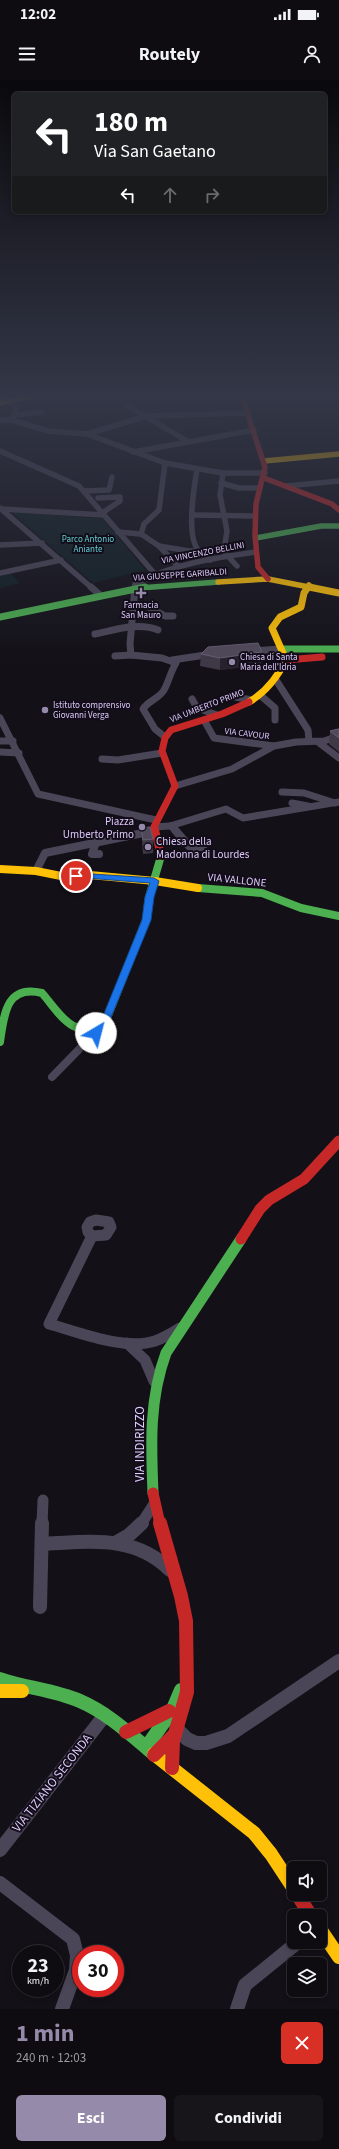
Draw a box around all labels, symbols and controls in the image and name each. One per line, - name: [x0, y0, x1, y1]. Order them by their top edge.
- text: 12:02: [20, 4, 56, 25]
- text: Routely: [139, 42, 200, 67]
- icon: menu: [16, 43, 38, 65]
- icon: person: [301, 43, 323, 65]
- text: 180 m: [94, 102, 168, 142]
- icon: left: [28, 108, 80, 160]
- text: Via San Gaetano: [94, 139, 216, 164]
- icon: left: [117, 184, 139, 206]
- icon: ahead: [159, 184, 181, 206]
- icon: right: [201, 184, 223, 206]
- park label: Parco Antonio Aniante: [62, 533, 114, 556]
- street label: VIA VINCENZO BELLINI: [161, 539, 245, 567]
- street label: VIA GIUSEPPE GARIBALDI: [133, 565, 227, 585]
- marker: Farmacia San Mauro: [136, 588, 146, 598]
- place label: Farmacia San Mauro: [121, 599, 161, 622]
- place label: Chiesa di Santa Maria dell'Idria: [240, 651, 297, 674]
- marker: Chiesa di Santa Maria dell'Idria: [227, 657, 237, 667]
- street label: VIA UMBERTO PRIMO: [168, 686, 246, 726]
- place label: Istituto comprensivo Giovanni Verga: [53, 699, 131, 722]
- marker: Istituto comprensivo Giovanni Verga: [40, 705, 50, 715]
- street label: VIA CAVOUR: [224, 725, 270, 743]
- place label: Piazza Umberto Primo: [63, 814, 134, 842]
- marker: Piazza Umberto Primo: [137, 822, 147, 832]
- place label: Chiesa della Madonna di Lourdes: [156, 834, 250, 862]
- marker: Chiesa della Madonna di Lourdes: [143, 842, 153, 852]
- pin: [59, 859, 93, 893]
- icon: arrive: [65, 865, 87, 887]
- street label: VIA VALLONE: [207, 869, 267, 891]
- position arrow: [75, 1012, 117, 1054]
- street label: VIA INDIRIZZO: [131, 1406, 149, 1482]
- street label: VIA TIZIANO SECONDA: [8, 1729, 97, 1836]
- map controls: [287, 1861, 327, 1997]
- button: sound: [287, 1861, 327, 1901]
- button: search: [287, 1909, 327, 1949]
- speed limit sign: 30: [72, 1945, 124, 1997]
- text: 23: [27, 1952, 49, 1980]
- button: layers: [287, 1957, 327, 1997]
- text: km/h: [27, 1974, 49, 1988]
- text: 1 min: [16, 2016, 74, 2051]
- button: close: [281, 2022, 323, 2064]
- text: 240 m · 12:03: [16, 2049, 86, 2067]
- button: Esci: [16, 2095, 166, 2141]
- button: Condividi: [174, 2095, 323, 2141]

